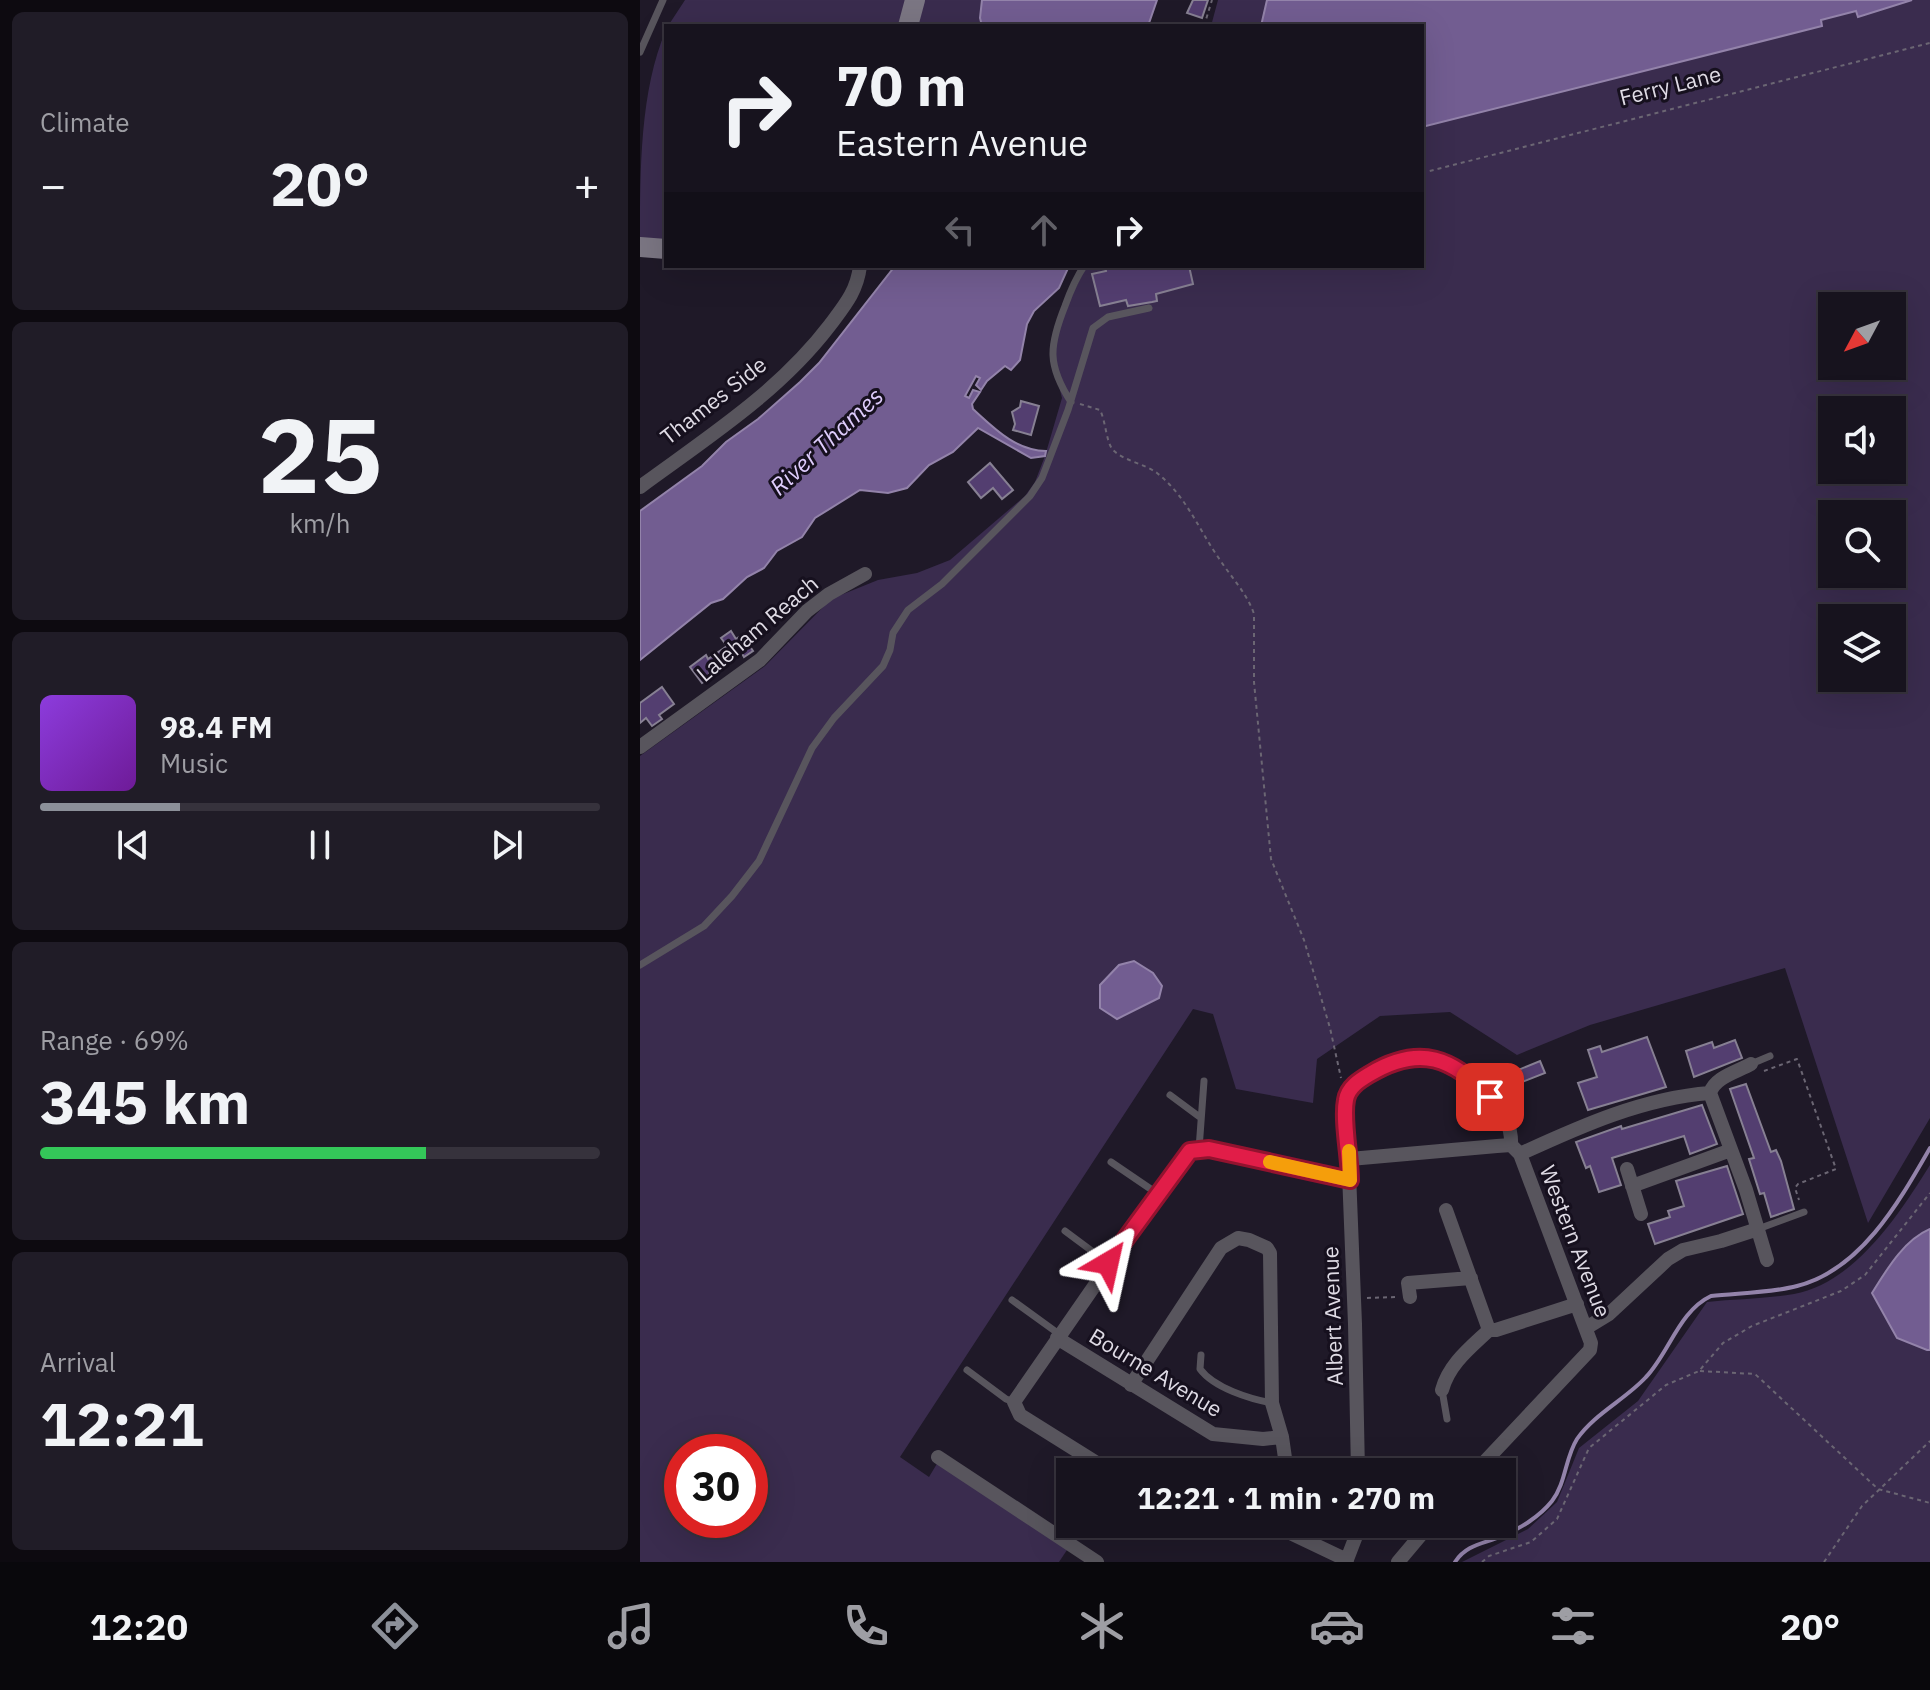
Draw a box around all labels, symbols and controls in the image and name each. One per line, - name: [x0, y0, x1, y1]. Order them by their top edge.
- text: 70 m: [836, 49, 966, 121]
- icon: right: [704, 56, 808, 160]
- street label: Ferry Lane: [1616, 58, 1724, 112]
- text: Climate: [40, 105, 130, 139]
- text: Eastern Avenue: [836, 119, 1088, 166]
- text: 20°: [270, 144, 370, 223]
- text: −: [40, 156, 66, 213]
- text: +: [574, 156, 600, 213]
- icon: left: [938, 208, 982, 252]
- icon: ahead: [1022, 208, 1066, 252]
- icon: right: [1106, 208, 1150, 252]
- north arrow: [1818, 292, 1906, 380]
- map controls: [1818, 292, 1906, 692]
- street label: Thames Side: [654, 349, 772, 451]
- water label: River Thames: [762, 380, 890, 502]
- text: 25: [258, 386, 382, 522]
- button: sound: [1818, 396, 1906, 484]
- button: search: [1818, 500, 1906, 588]
- text: km/h: [289, 506, 351, 540]
- street label: Laleham Reach: [690, 568, 824, 688]
- button: layers: [1818, 604, 1906, 692]
- text: 98.4 FM: [160, 707, 273, 746]
- text: Music: [160, 746, 228, 780]
- icon: previous: [111, 823, 155, 867]
- icon: pause: [298, 823, 342, 867]
- icon: next: [485, 823, 529, 867]
- text: Range · 69%: [40, 1023, 189, 1057]
- text: 345 km: [40, 1062, 250, 1141]
- pin: [1456, 1063, 1524, 1131]
- icon: arrive: [1468, 1075, 1512, 1119]
- street label: Western Avenue: [1534, 1161, 1618, 1321]
- position arrow: [1066, 1221, 1150, 1305]
- street label: Albert Avenue: [1315, 1246, 1349, 1386]
- street label: Bourne Avenue: [1084, 1321, 1228, 1423]
- text: Arrival: [40, 1345, 116, 1379]
- text: 12:21: [40, 1384, 204, 1463]
- speed limit sign: 30: [664, 1434, 768, 1538]
- text: 12:21 · 1 min · 270 m: [1137, 1478, 1435, 1517]
- icon: directions: [367, 1598, 423, 1654]
- icon: music: [603, 1598, 659, 1654]
- icon: phone: [838, 1598, 894, 1654]
- icon: climate: [1074, 1598, 1130, 1654]
- icon: car: [1309, 1598, 1365, 1654]
- icon: filters: [1545, 1598, 1601, 1654]
- text: 12:20: [90, 1603, 188, 1650]
- text: 20°: [1780, 1603, 1840, 1650]

